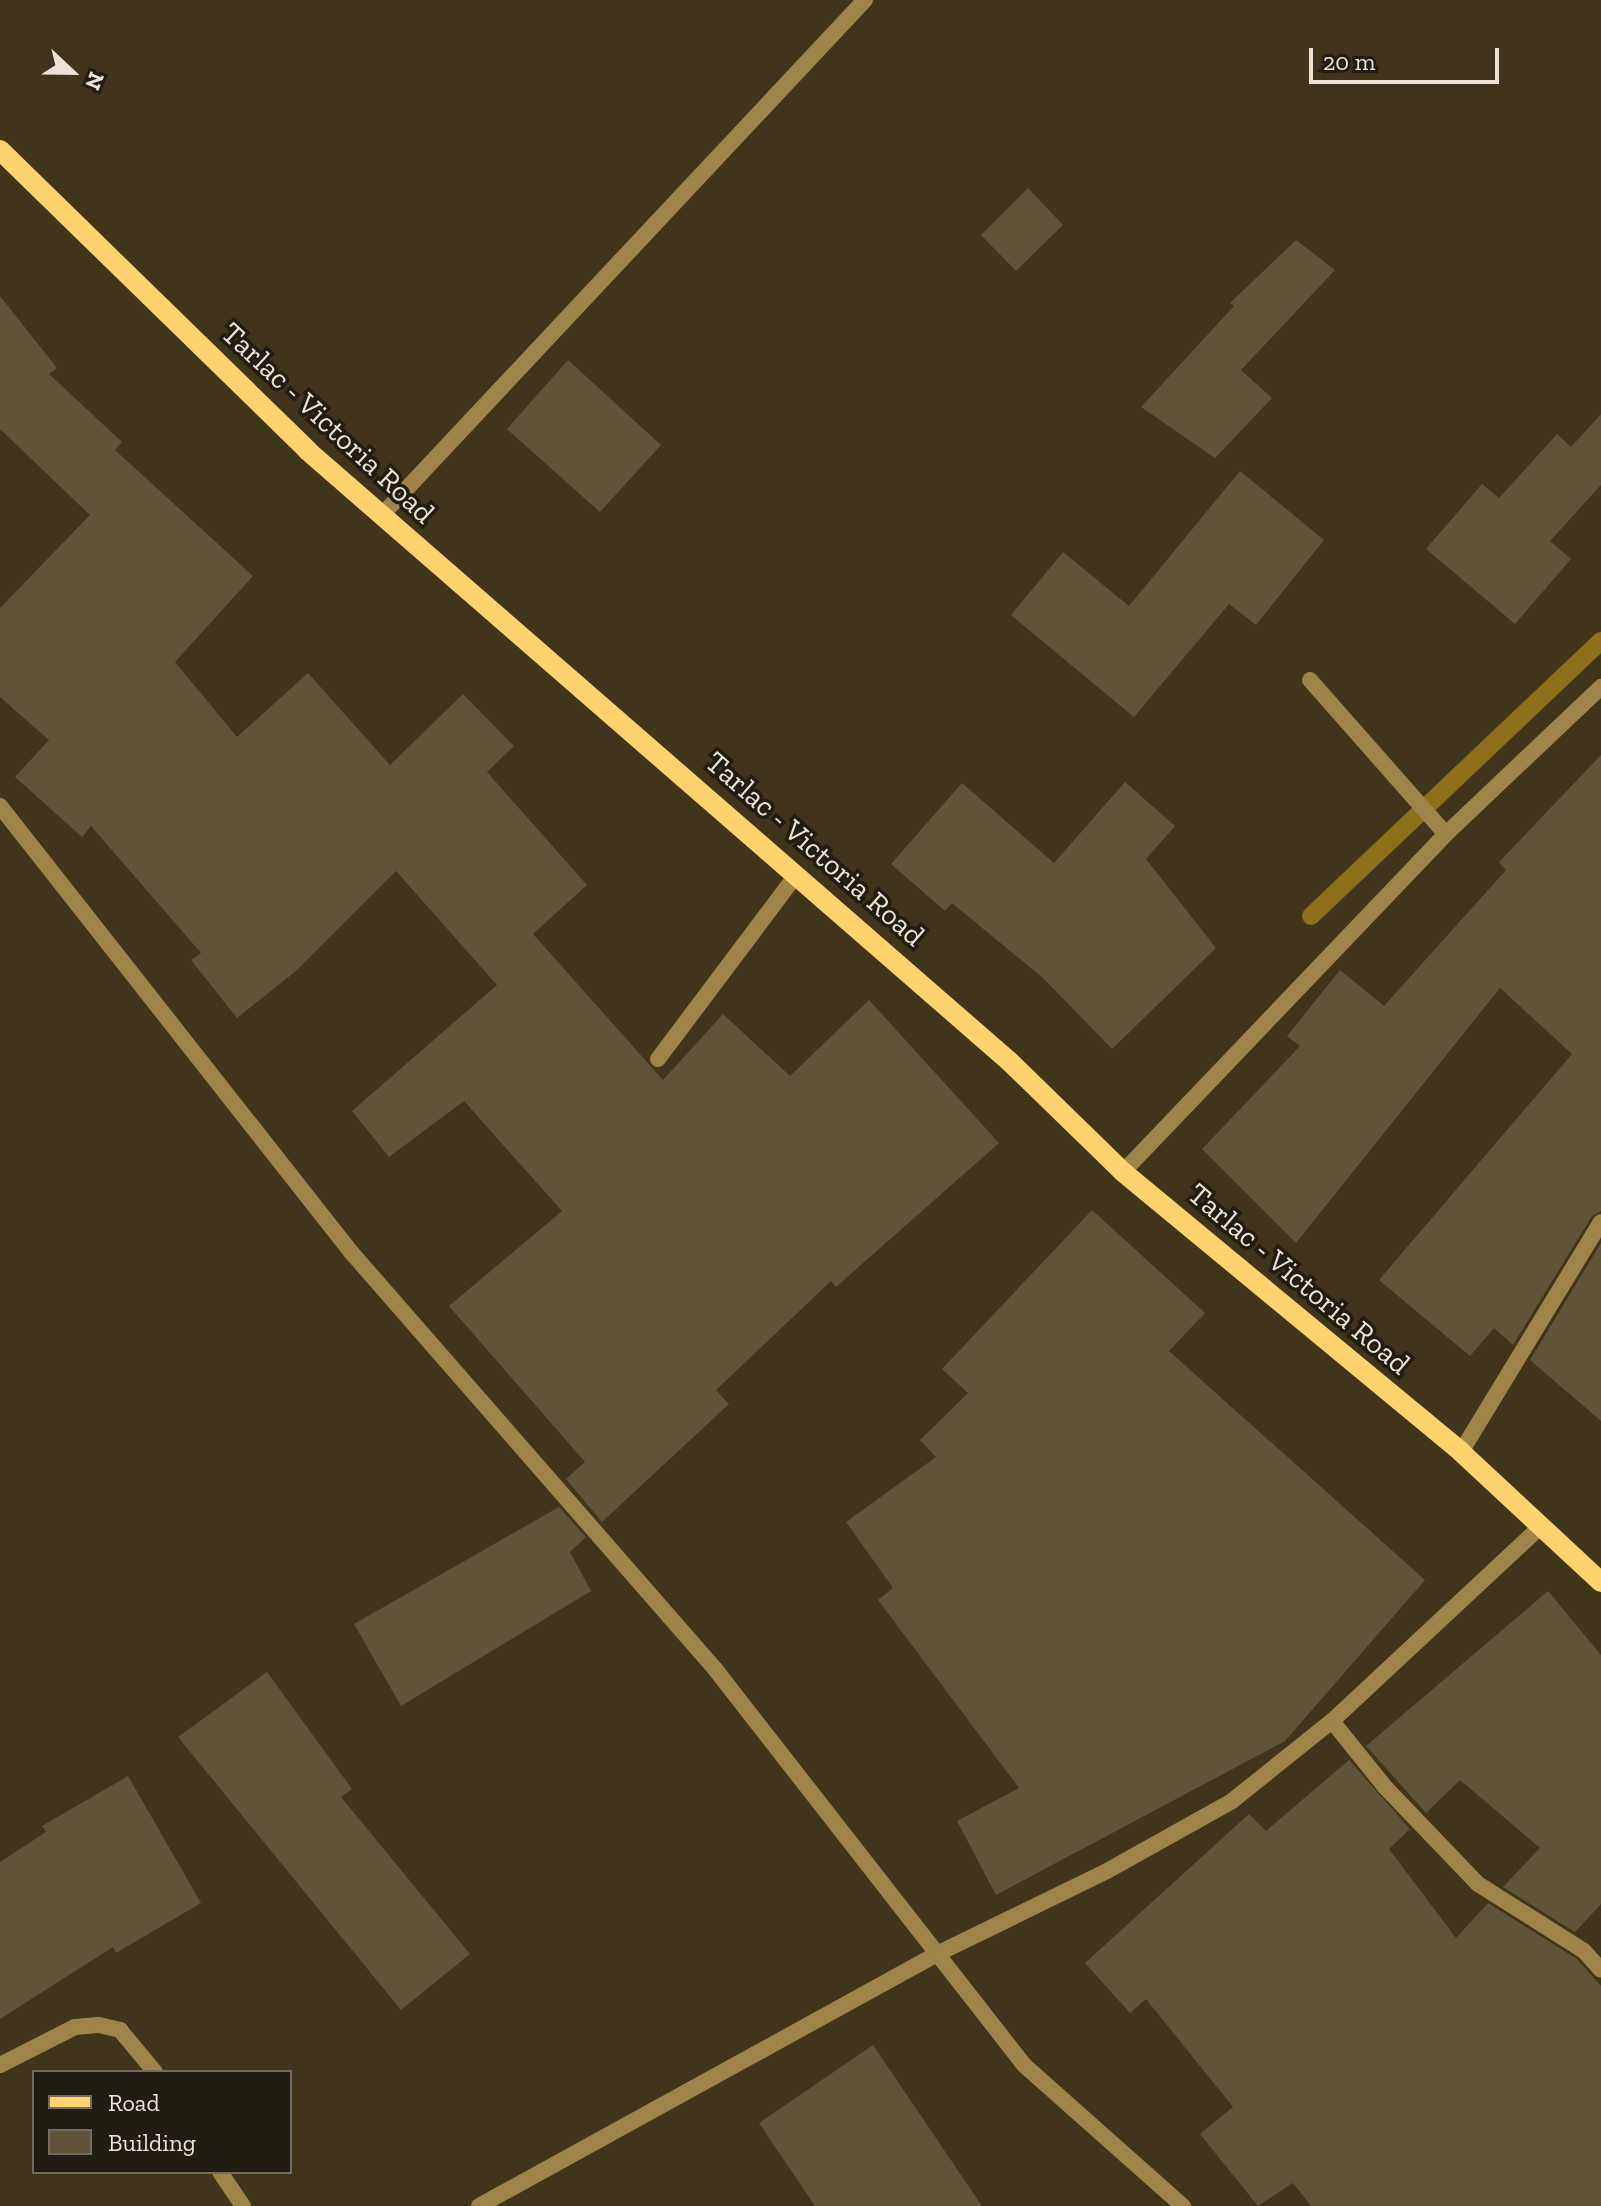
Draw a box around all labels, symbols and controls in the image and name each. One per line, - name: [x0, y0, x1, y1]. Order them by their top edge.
- north arrow: [32, 32, 112, 112]
- scale bar: [1313, 32, 1503, 82]
- text: 20 m: [1323, 47, 1375, 76]
- text: N: [79, 68, 110, 94]
- street label: Tarlac - Victoria Road: [214, 315, 442, 531]
- street label: Tarlac - Victoria Road: [698, 744, 932, 954]
- street label: Tarlac - Victoria Road: [1180, 1175, 1418, 1383]
- legend: [32, 2070, 292, 2174]
- text: Road: [108, 2088, 160, 2117]
- text: Building: [108, 2128, 196, 2157]

